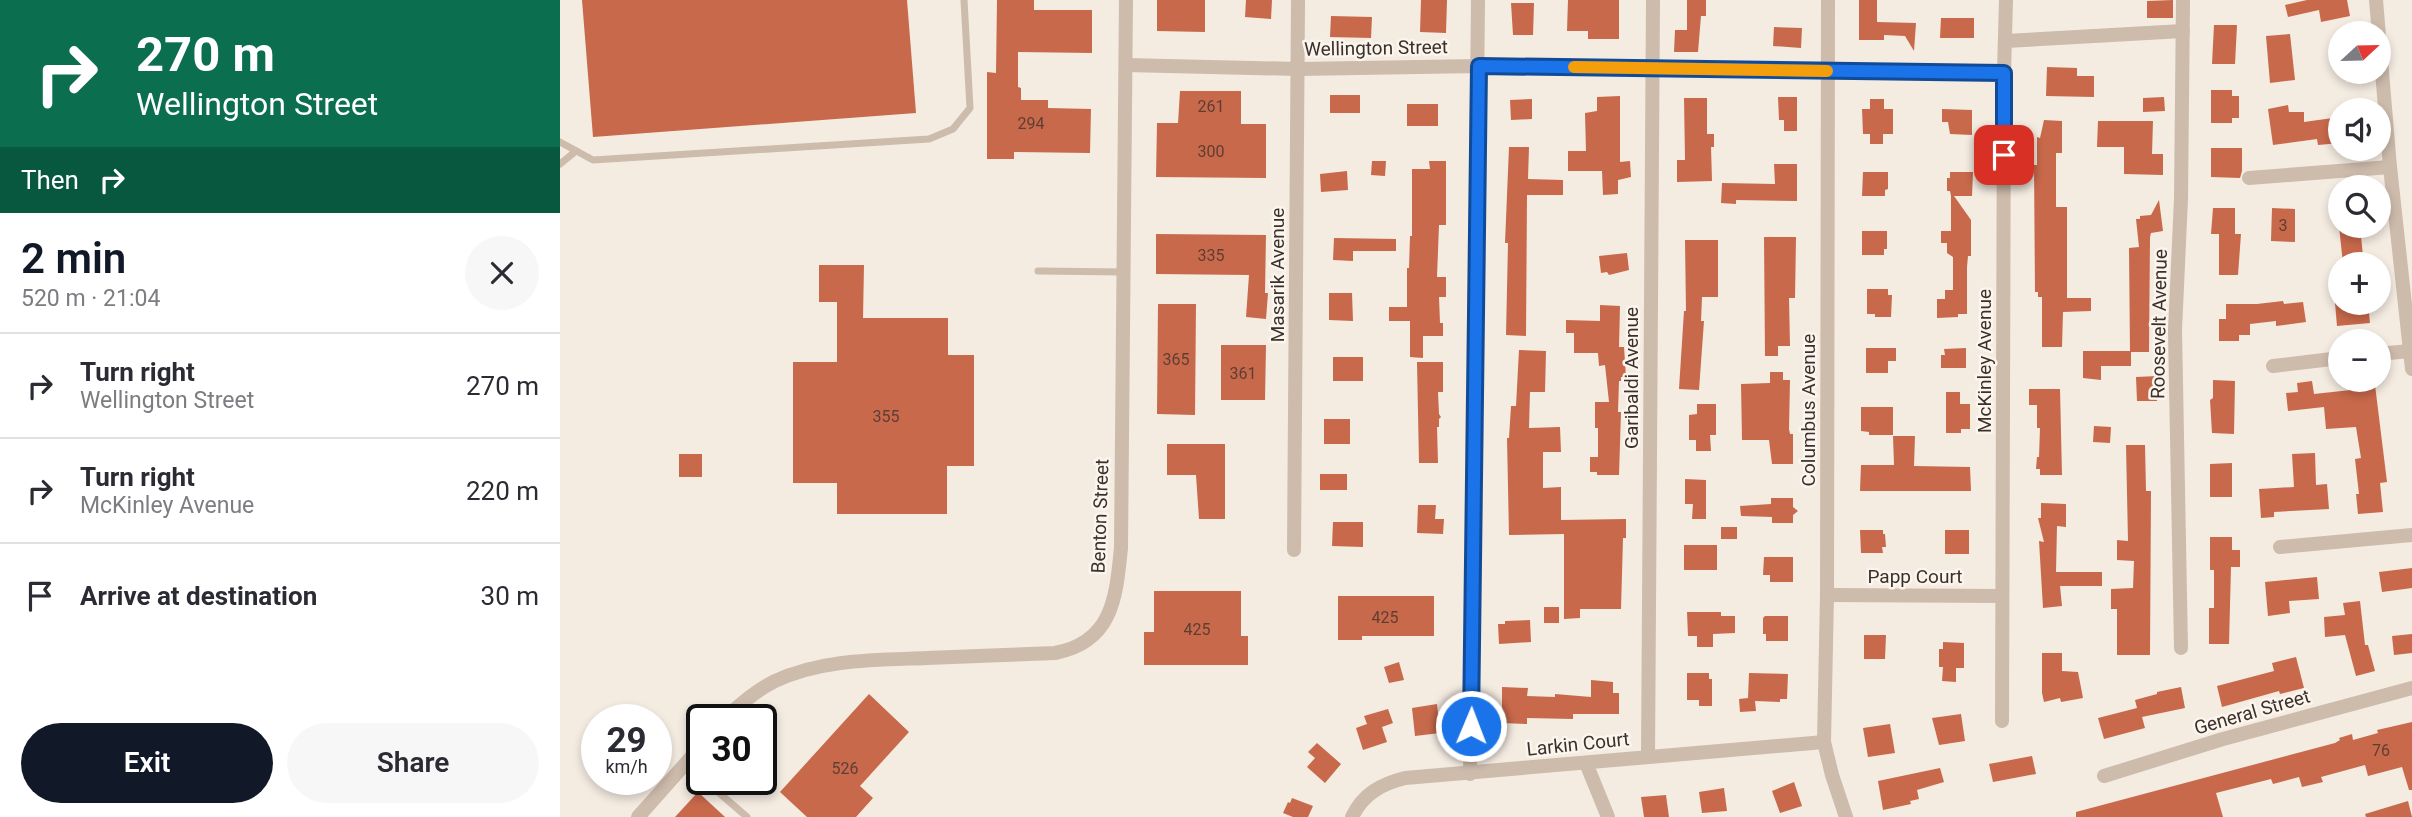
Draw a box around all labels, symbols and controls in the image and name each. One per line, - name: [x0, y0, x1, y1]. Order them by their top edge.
- north arrow: [2328, 21, 2390, 84]
- map controls: [2328, 21, 2391, 392]
- text: 270 m: [136, 26, 275, 83]
- icon: right: [21, 28, 112, 119]
- street label: Wellington Street: [1304, 35, 1448, 61]
- text: Wellington Street: [136, 85, 378, 123]
- house number: 261: [1198, 97, 1224, 116]
- button: sound: [2328, 98, 2391, 161]
- house number: 294: [1018, 114, 1044, 133]
- pin: [1974, 125, 2034, 185]
- icon: arrive: [1985, 136, 2023, 174]
- house number: 300: [1198, 142, 1224, 161]
- icon: right: [93, 161, 131, 199]
- text: Then: [21, 165, 79, 195]
- button: search: [2328, 175, 2391, 238]
- street label: Masarik Avenue: [1266, 208, 1289, 342]
- house number: 3: [2279, 216, 2288, 235]
- text: 2 min: [21, 234, 126, 283]
- button: close: [465, 236, 539, 310]
- house number: 335: [1198, 246, 1224, 265]
- street label: Roosevelt Avenue: [2146, 249, 2172, 399]
- button: +: [2328, 252, 2391, 315]
- text: 520 m · 21:04: [21, 285, 160, 312]
- street label: McKinley Avenue: [1973, 289, 1996, 433]
- street label: Garibaldi Avenue: [1620, 307, 1643, 449]
- button: −: [2328, 329, 2391, 392]
- street label: Columbus Avenue: [1797, 334, 1820, 486]
- house number: 365: [1163, 350, 1189, 369]
- text: Turn right: [80, 357, 195, 387]
- house number: 361: [1230, 364, 1256, 383]
- icon: right: [21, 367, 59, 405]
- text: 270 m: [466, 371, 539, 401]
- text: Wellington Street: [80, 387, 254, 414]
- house number: 355: [873, 407, 899, 426]
- street label: Benton Street: [1087, 458, 1113, 574]
- text: Turn right: [80, 462, 195, 492]
- icon: right: [21, 472, 59, 510]
- text: 220 m: [466, 476, 539, 506]
- text: McKinley Avenue: [80, 492, 254, 519]
- street label: Papp Court: [1867, 565, 1963, 588]
- icon: arrive: [21, 577, 59, 615]
- text: Arrive at destination: [80, 581, 317, 611]
- text: 30 m: [481, 581, 539, 611]
- house number: 425: [1372, 608, 1398, 627]
- house number: 425: [1184, 620, 1210, 639]
- street label: General Street: [2191, 684, 2313, 740]
- position arrow: [1434, 689, 1508, 763]
- speed limit sign: 30: [686, 704, 777, 795]
- text: 29: [606, 720, 647, 761]
- button: Exit: [21, 723, 273, 803]
- button: Share: [287, 723, 539, 803]
- street label: Larkin Court: [1525, 727, 1631, 761]
- house number: 76: [2372, 741, 2390, 760]
- text: km/h: [605, 756, 648, 777]
- house number: 526: [832, 759, 858, 778]

